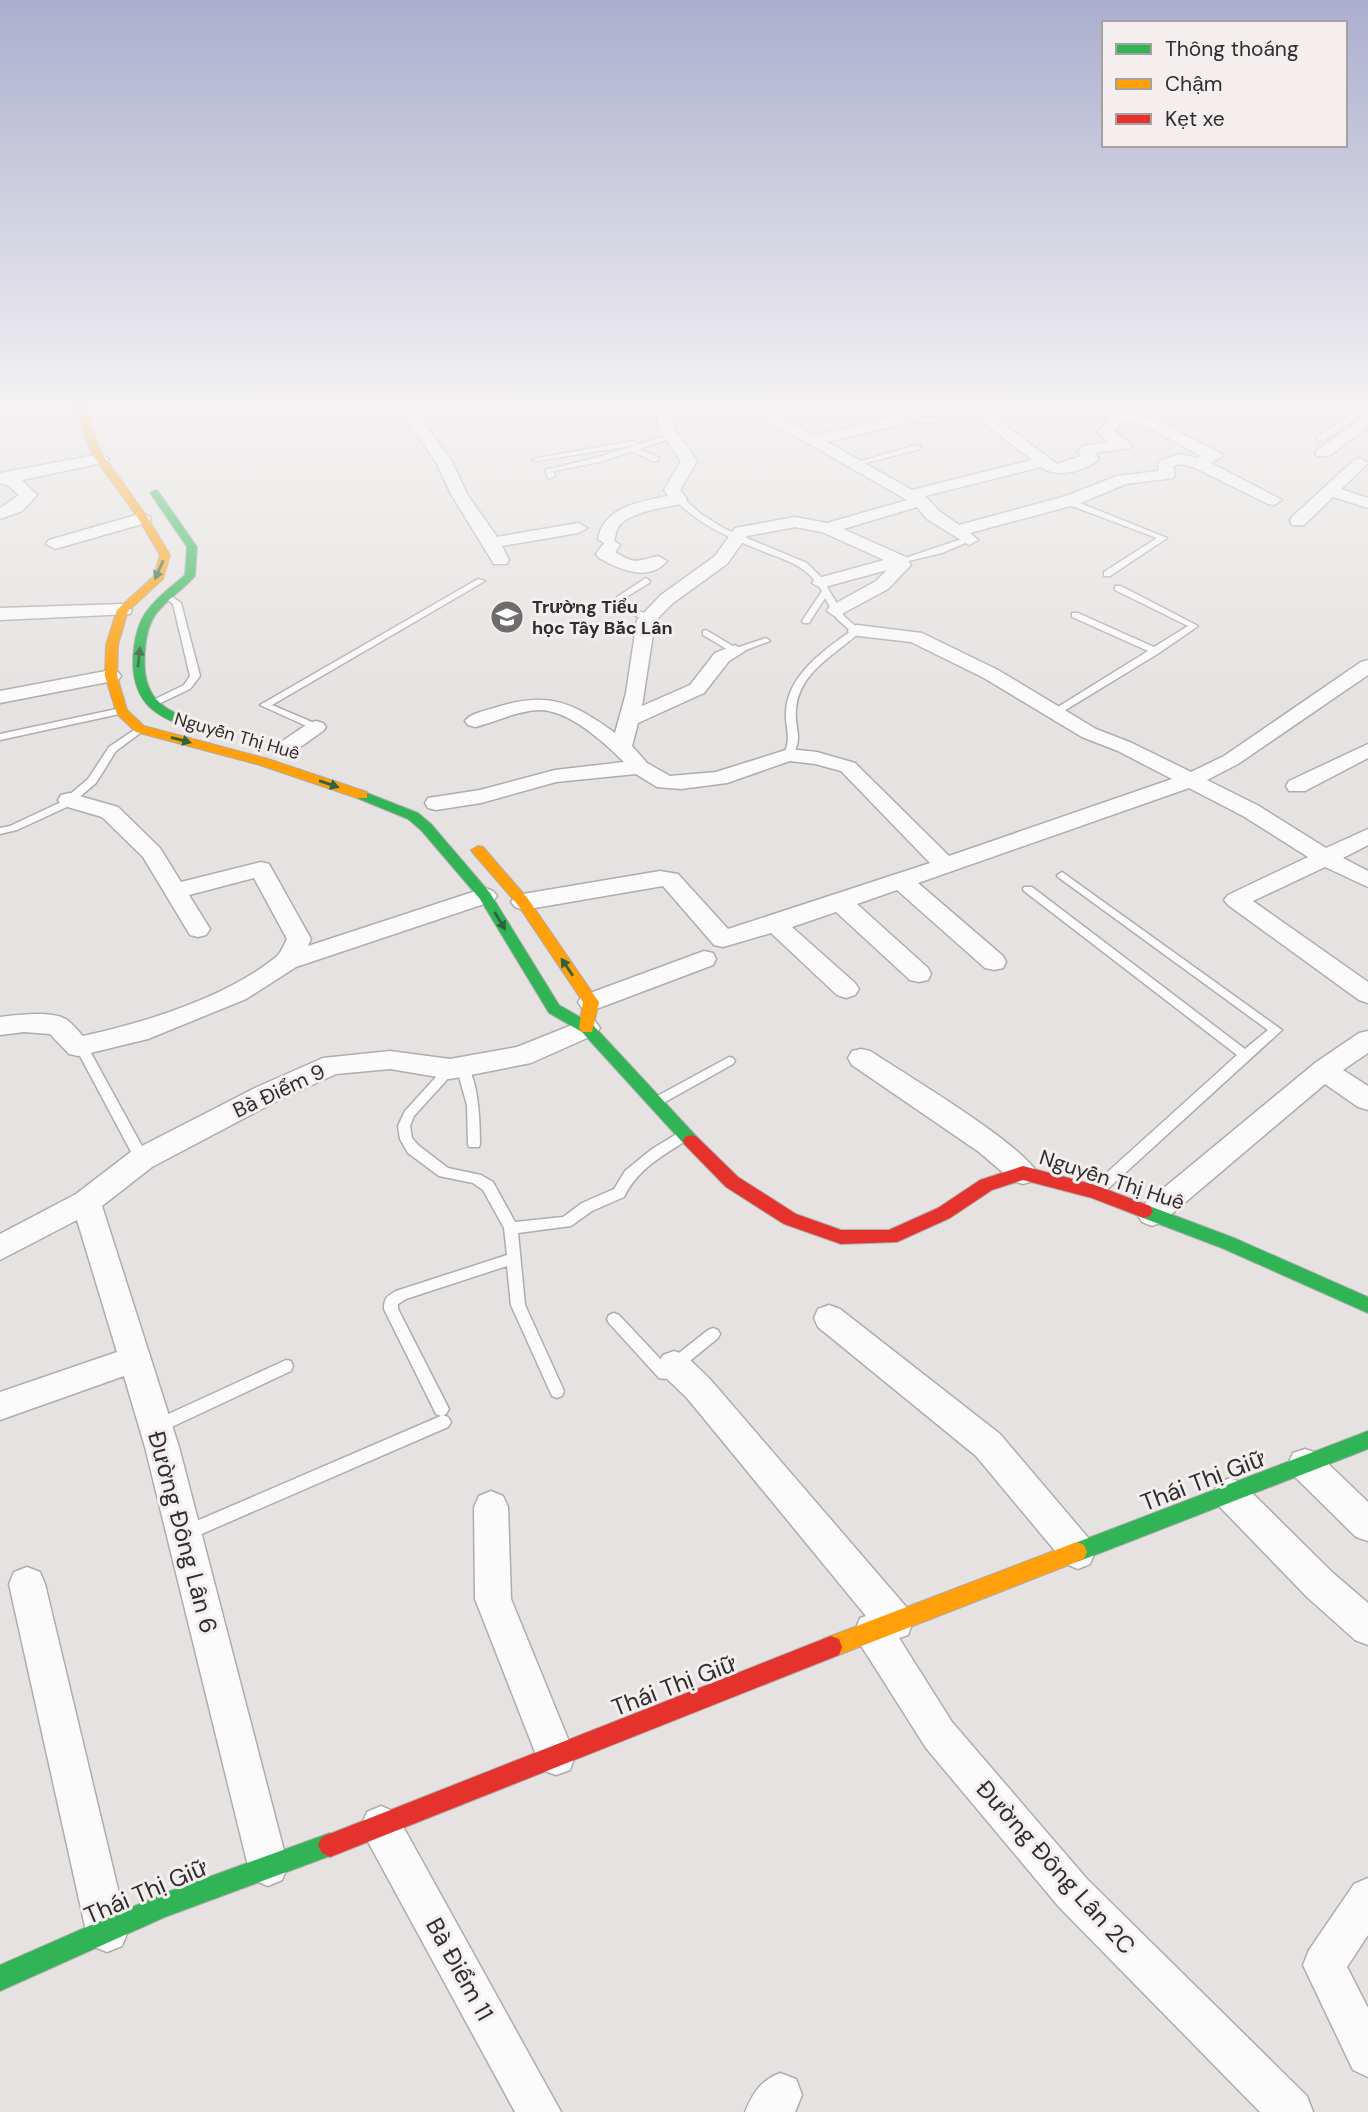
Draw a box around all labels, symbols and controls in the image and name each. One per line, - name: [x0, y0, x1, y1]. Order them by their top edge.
- legend: [1102, 21, 1347, 147]
- text: Thông thoáng: [1165, 35, 1299, 63]
- text: Chậm: [1165, 70, 1223, 98]
- text: Kẹt xe: [1165, 105, 1225, 133]
- one-way arrow: [153, 560, 165, 581]
- place label: Trường Tiểu học Tây Bắc Lân: [532, 595, 673, 640]
- school or university icon: Trường Tiểu học Tây Bắc Lân: [488, 598, 526, 636]
- one-way arrow: [133, 646, 144, 668]
- street label: Nguyễn Thị Huê: [172, 707, 302, 765]
- one-way arrow: [170, 735, 192, 746]
- one-way arrow: [319, 779, 340, 790]
- one-way arrow: [494, 912, 507, 931]
- one-way arrow: [560, 958, 574, 976]
- street label: Bà Điểm 9: [228, 1057, 330, 1125]
- street label: Nguyễn Thị Huê: [1036, 1143, 1188, 1217]
- street label: Đường Đông Lân 6: [141, 1427, 225, 1637]
- street label: Thái Thị Giữ: [1136, 1442, 1270, 1518]
- street label: Thái Thị Giữ: [607, 1647, 741, 1723]
- street label: Đường Đông Lân 2C: [970, 1773, 1142, 1961]
- street label: Thái Thị Giữ: [79, 1851, 213, 1931]
- street label: Bà Điểm 11: [419, 1912, 501, 2026]

